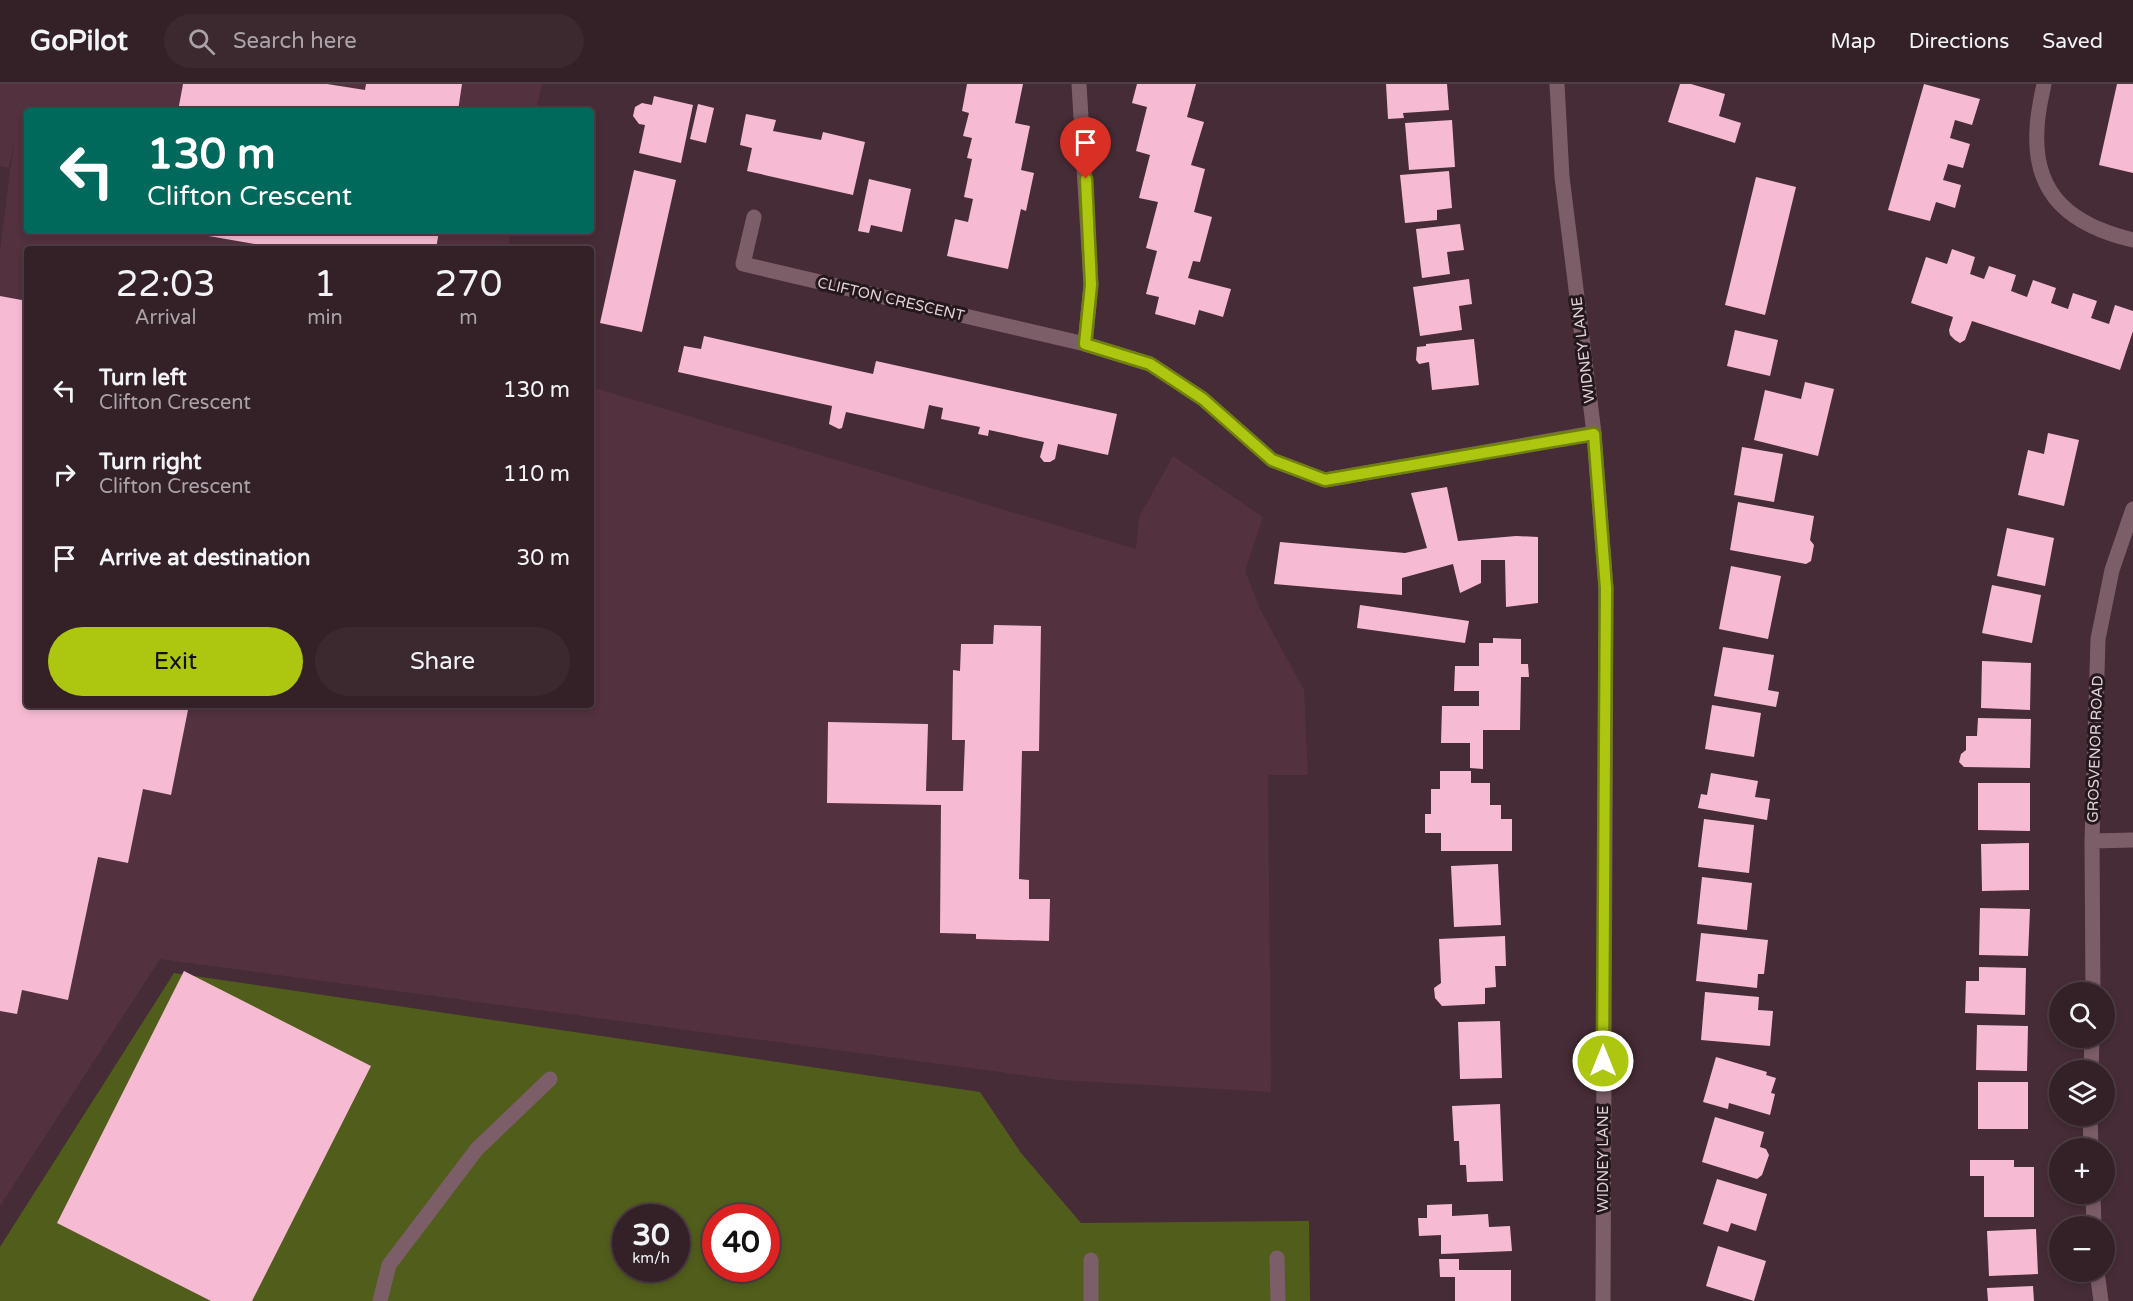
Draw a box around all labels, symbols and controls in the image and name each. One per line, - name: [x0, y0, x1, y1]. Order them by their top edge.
- search box: [164, 14, 584, 68]
- text: GoPilot: [30, 24, 128, 58]
- icon: search: [185, 25, 218, 58]
- text: Search here: [233, 28, 357, 54]
- text: Map: [1830, 29, 1876, 54]
- text: Directions: [1909, 29, 2009, 54]
- text: Saved: [2042, 29, 2103, 54]
- pin: [1060, 117, 1111, 179]
- icon: arrive: [1069, 126, 1102, 159]
- text: 130 m: [147, 129, 276, 180]
- icon: left: [48, 132, 126, 210]
- text: Clifton Crescent: [147, 180, 352, 213]
- text: 22:03: [116, 263, 216, 306]
- text: 1: [314, 263, 336, 306]
- text: 270: [434, 263, 502, 306]
- street label: CLIFTON CRESCENT: [816, 273, 966, 325]
- street label: WIDNEY LANE: [1568, 296, 1598, 404]
- text: Arrival: [135, 306, 197, 330]
- text: min: [307, 306, 343, 330]
- text: m: [459, 306, 478, 330]
- text: Turn left: [99, 365, 187, 391]
- icon: left: [48, 374, 81, 407]
- text: 130 m: [503, 377, 570, 403]
- text: Clifton Crescent: [99, 391, 251, 415]
- text: Turn right: [99, 449, 201, 475]
- icon: right: [48, 458, 81, 491]
- text: 110 m: [503, 461, 570, 487]
- text: Clifton Crescent: [99, 475, 251, 499]
- icon: arrive: [48, 542, 81, 575]
- text: Arrive at destination: [99, 545, 310, 571]
- text: 30 m: [516, 545, 570, 571]
- button: Exit: [48, 627, 303, 696]
- button: Share: [315, 627, 570, 696]
- street label: GROSVENOR ROAD: [2083, 675, 2107, 823]
- map controls: [2049, 982, 2115, 1282]
- button: search: [2049, 982, 2115, 1048]
- position arrow: [1571, 1029, 1635, 1093]
- button: layers: [2049, 1060, 2115, 1126]
- street label: WIDNEY LANE: [1594, 1106, 1612, 1212]
- button: +: [2049, 1138, 2115, 1204]
- speed limit sign: 40: [702, 1204, 780, 1282]
- button: −: [2049, 1216, 2115, 1282]
- text: 30: [632, 1217, 670, 1254]
- text: km/h: [632, 1249, 670, 1267]

